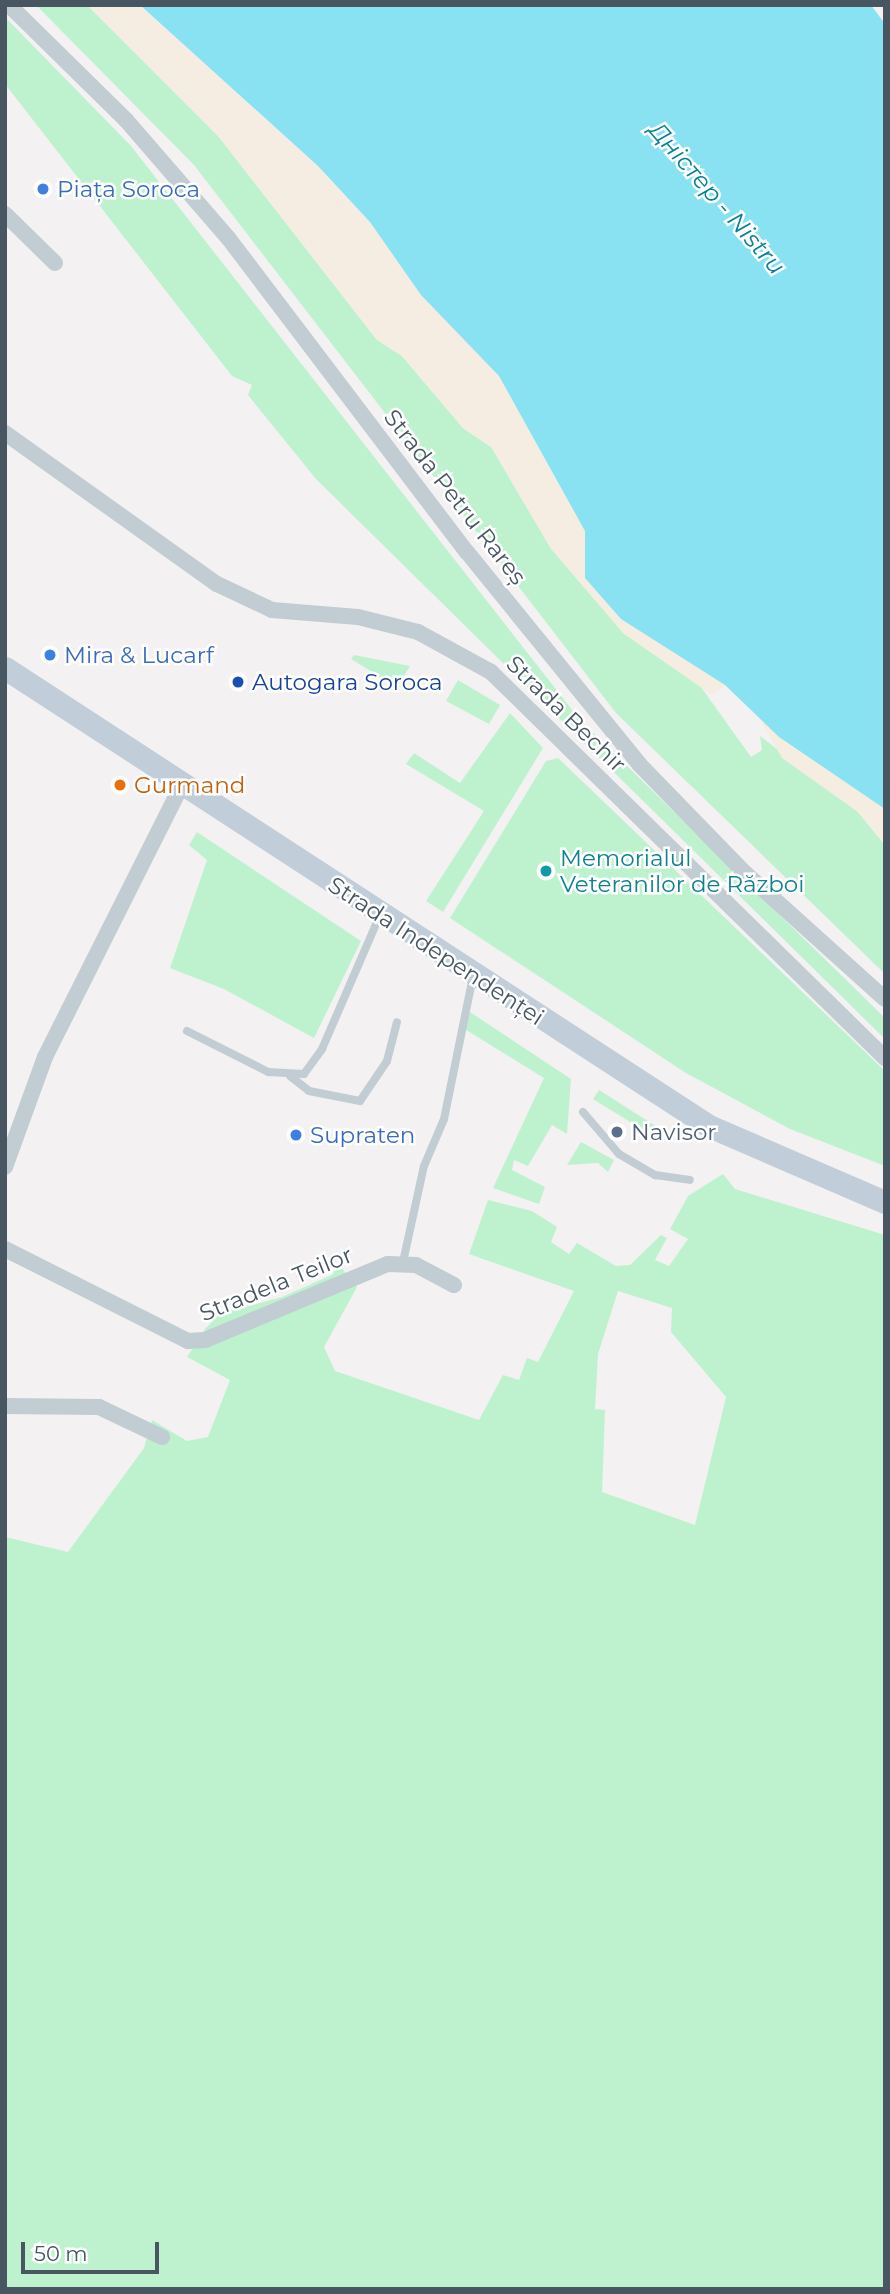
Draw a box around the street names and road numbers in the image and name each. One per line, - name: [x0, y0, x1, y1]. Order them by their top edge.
- street label: Strada Petru Rareș: [378, 404, 532, 590]
- street label: Strada Bechir: [500, 650, 632, 778]
- street label: Strada Independenței: [323, 871, 549, 1031]
- street label: Stradela Teilor: [196, 1241, 356, 1327]

